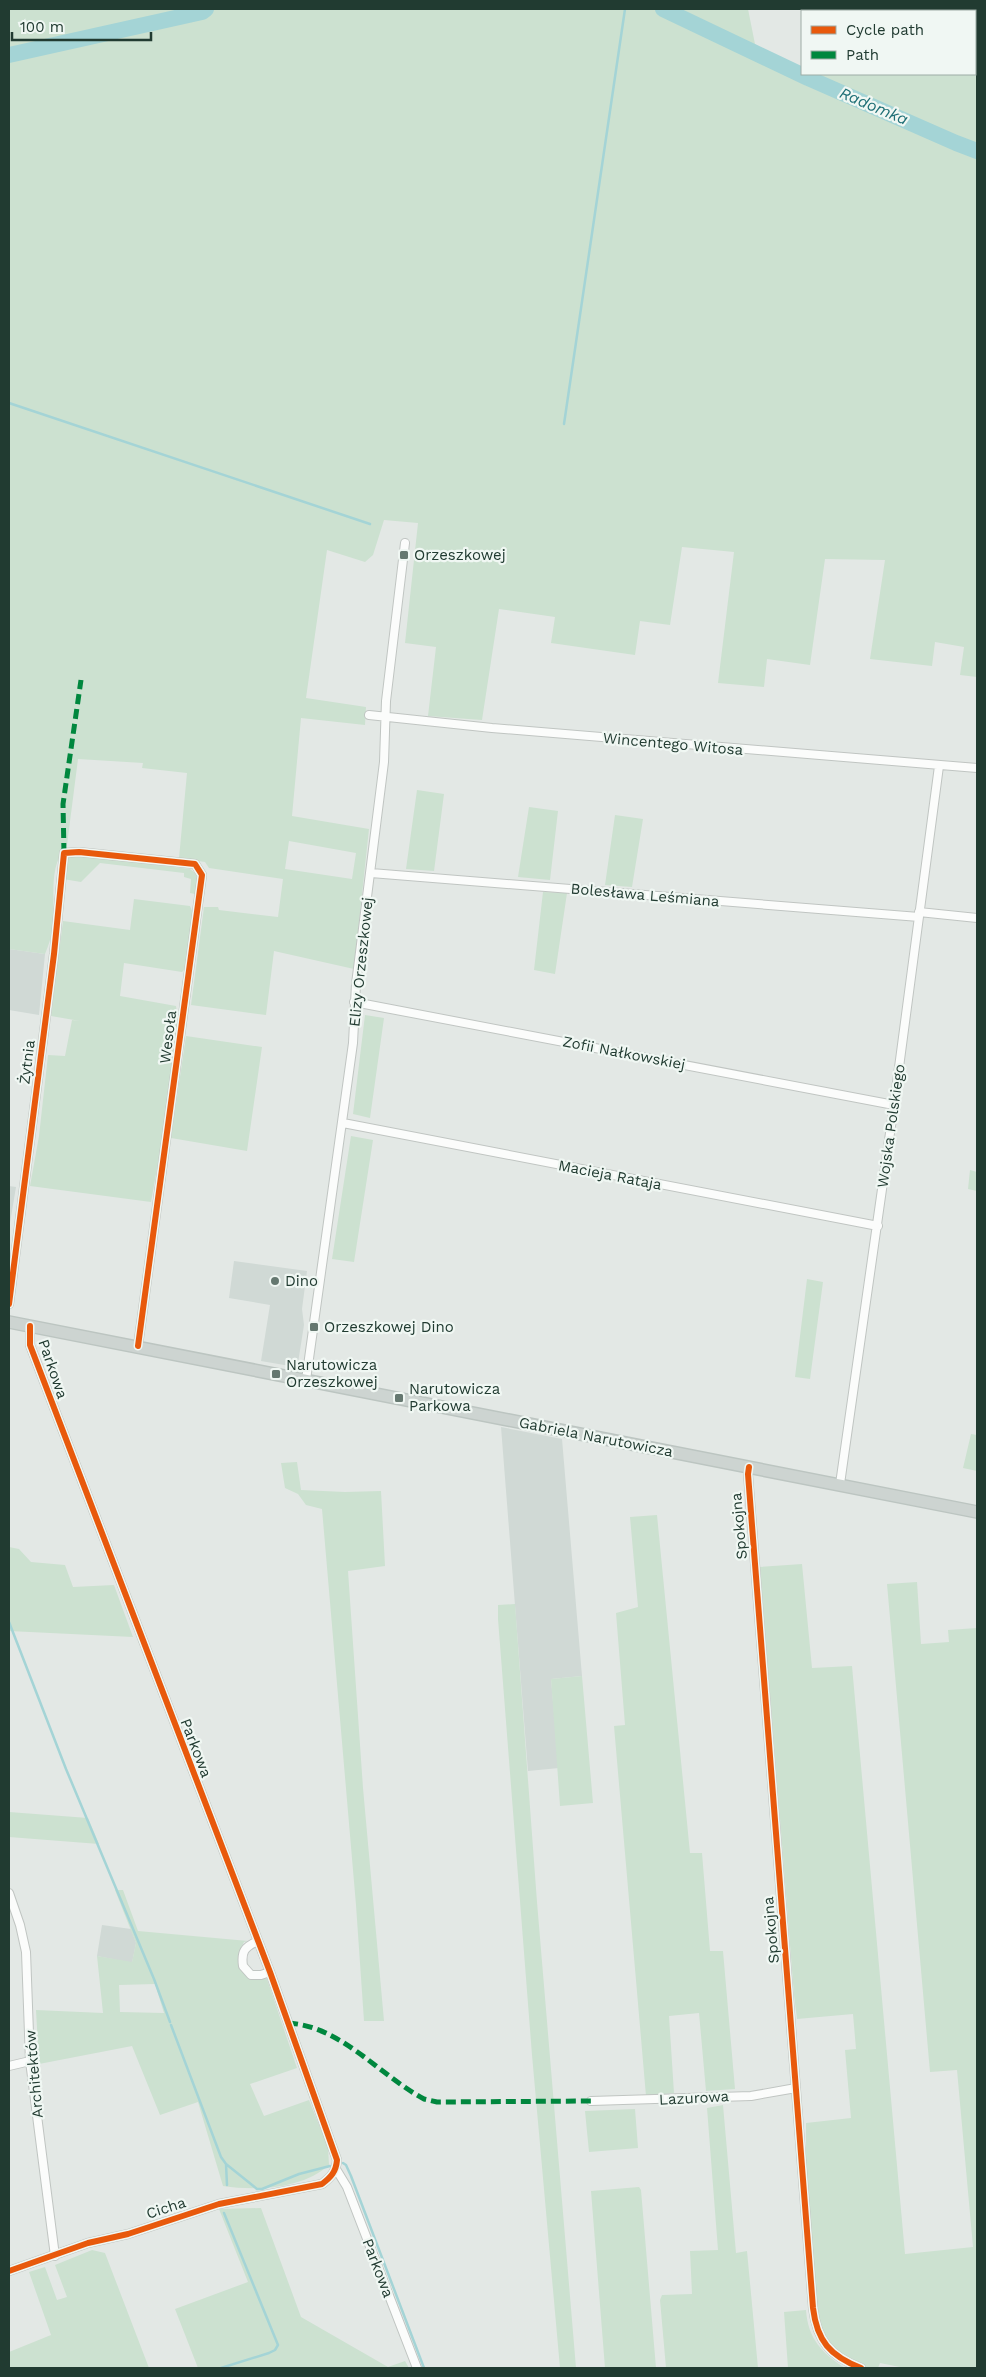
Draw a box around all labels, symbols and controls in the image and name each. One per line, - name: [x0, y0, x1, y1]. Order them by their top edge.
- scale bar: [12, 10, 151, 42]
- legend: [801, 10, 976, 75]
- text: 100 m: [20, 18, 64, 36]
- text: Cycle path: [846, 21, 924, 39]
- text: Path: [846, 46, 879, 64]
- water label: Radomka: [837, 83, 911, 129]
- place label: Orzeszkowej: [414, 546, 506, 564]
- marker: Orzeszkowej: [398, 549, 410, 561]
- street label: Wincentego Witosa: [602, 729, 744, 759]
- street label: Bolesława Leśmiana: [570, 880, 721, 911]
- street label: Elizy Orzeszkowej: [345, 896, 377, 1028]
- street label: Wesoła: [156, 1009, 180, 1065]
- street label: Zofii Nałkowskiej: [561, 1032, 687, 1074]
- street label: Żytnia: [15, 1038, 39, 1085]
- street label: Wojska Polskiego: [873, 1063, 909, 1189]
- street label: Macieja Rataja: [557, 1156, 664, 1194]
- place label: Dino: [285, 1272, 318, 1290]
- marker: Dino: [269, 1275, 281, 1287]
- place label: Orzeszkowej Dino: [324, 1318, 454, 1336]
- marker: Orzeszkowej Dino: [308, 1321, 320, 1333]
- street label: Parkowa: [34, 1337, 72, 1402]
- place label: Narutowicza Orzeszkowej: [286, 1356, 378, 1391]
- marker: Narutowicza Orzeszkowej: [270, 1368, 282, 1380]
- place label: Narutowicza Parkowa: [409, 1380, 501, 1415]
- marker: Narutowicza Parkowa: [393, 1392, 405, 1404]
- street label: Gabriela Narutowicza: [517, 1413, 675, 1461]
- street label: Spokojna: [727, 1491, 751, 1560]
- street label: Parkowa: [177, 1716, 216, 1780]
- street label: Spokojna: [759, 1895, 783, 1964]
- street label: Architektów: [21, 2029, 47, 2119]
- street label: Lazurowa: [658, 2087, 730, 2109]
- street label: Cicha: [144, 2193, 188, 2223]
- street label: Parkowa: [359, 2236, 398, 2300]

